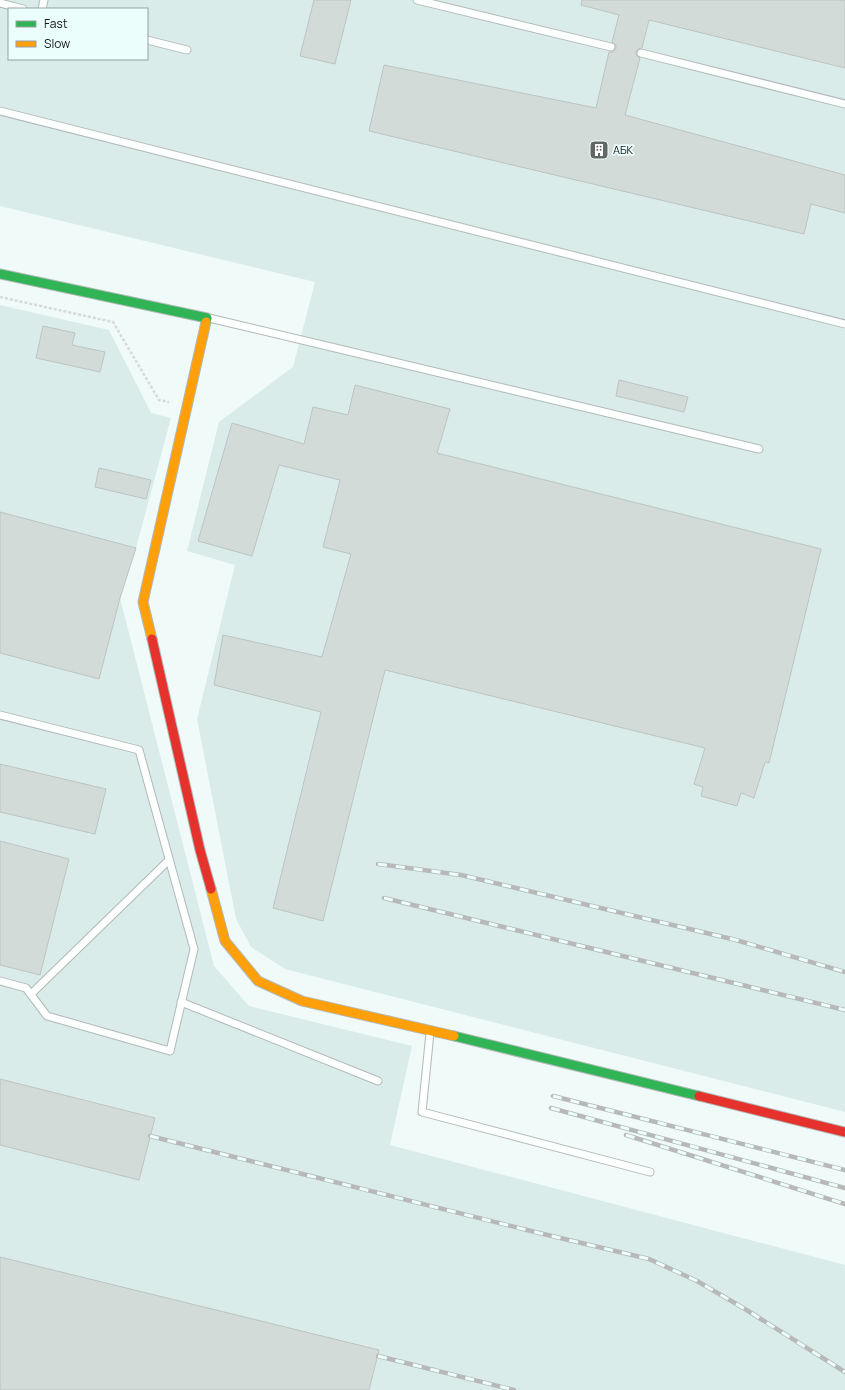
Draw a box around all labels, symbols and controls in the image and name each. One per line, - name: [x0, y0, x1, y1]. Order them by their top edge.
- legend: [8, 8, 148, 60]
- text: Fast: [44, 15, 68, 32]
- text: Slow: [44, 35, 70, 52]
- building icon: АБК: [588, 139, 610, 161]
- place label: АБК: [613, 142, 634, 157]

